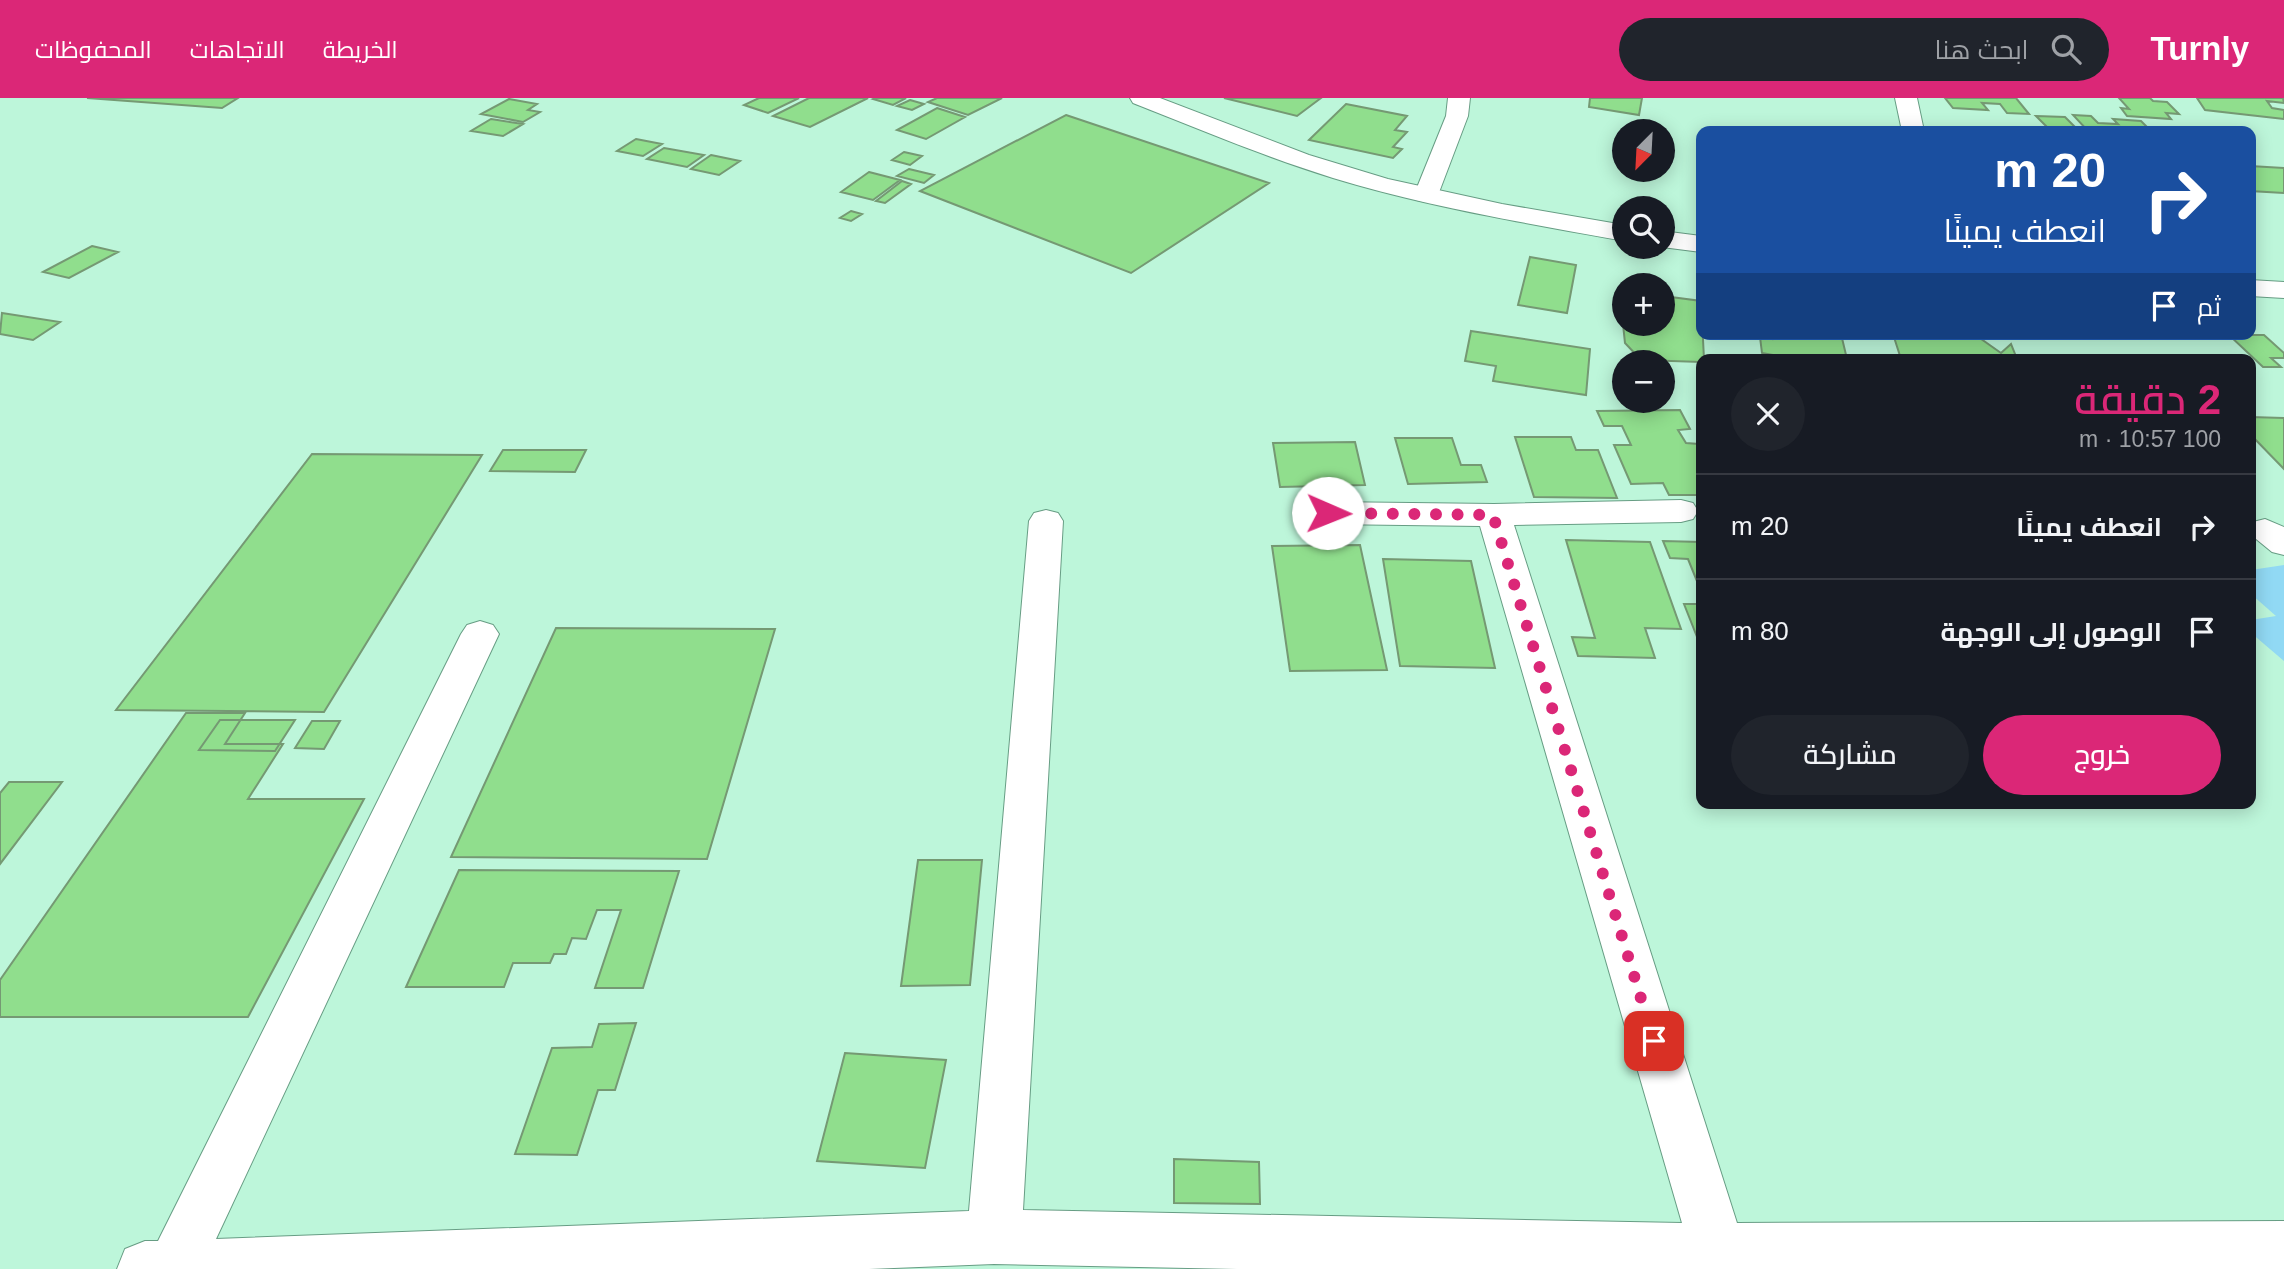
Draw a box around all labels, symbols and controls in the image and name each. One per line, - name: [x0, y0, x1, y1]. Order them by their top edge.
- search box: [1619, 18, 2109, 81]
- icon: search: [2047, 30, 2085, 68]
- text: Turnly: [2151, 30, 2249, 67]
- text: ابحث هنا: [1935, 35, 2029, 65]
- text: المحفوظات: [35, 36, 152, 63]
- text: الاتجاهات: [190, 36, 285, 63]
- text: الخريطة: [323, 36, 398, 63]
- north arrow: [1612, 119, 1675, 182]
- map controls: [1612, 119, 1675, 413]
- text: 20 m: [1994, 143, 2106, 197]
- icon: right: [2130, 154, 2221, 245]
- button: search: [1612, 196, 1675, 259]
- text: انعطف يمينًا: [1943, 213, 2106, 249]
- button: +: [1612, 273, 1675, 336]
- icon: arrive: [2145, 287, 2183, 325]
- text: ثم: [2197, 292, 2221, 322]
- button: −: [1612, 350, 1675, 413]
- text: 2 دقيقة: [2074, 376, 2221, 423]
- button: close: [1731, 377, 1805, 451]
- text: 100 m · 10:57: [2079, 426, 2221, 452]
- position arrow: [1291, 476, 1365, 550]
- icon: right: [2183, 508, 2221, 546]
- text: 20 m: [1731, 511, 1789, 541]
- text: انعطف يمينًا: [2016, 512, 2162, 542]
- icon: arrive: [2183, 613, 2221, 651]
- text: 80 m: [1731, 616, 1789, 646]
- text: الوصول إلى الوجهة: [1940, 617, 2162, 647]
- button: مشاركة: [1731, 715, 1969, 795]
- button: خروج: [1983, 715, 2221, 795]
- pin: [1624, 1011, 1684, 1071]
- icon: arrive: [1635, 1022, 1673, 1060]

